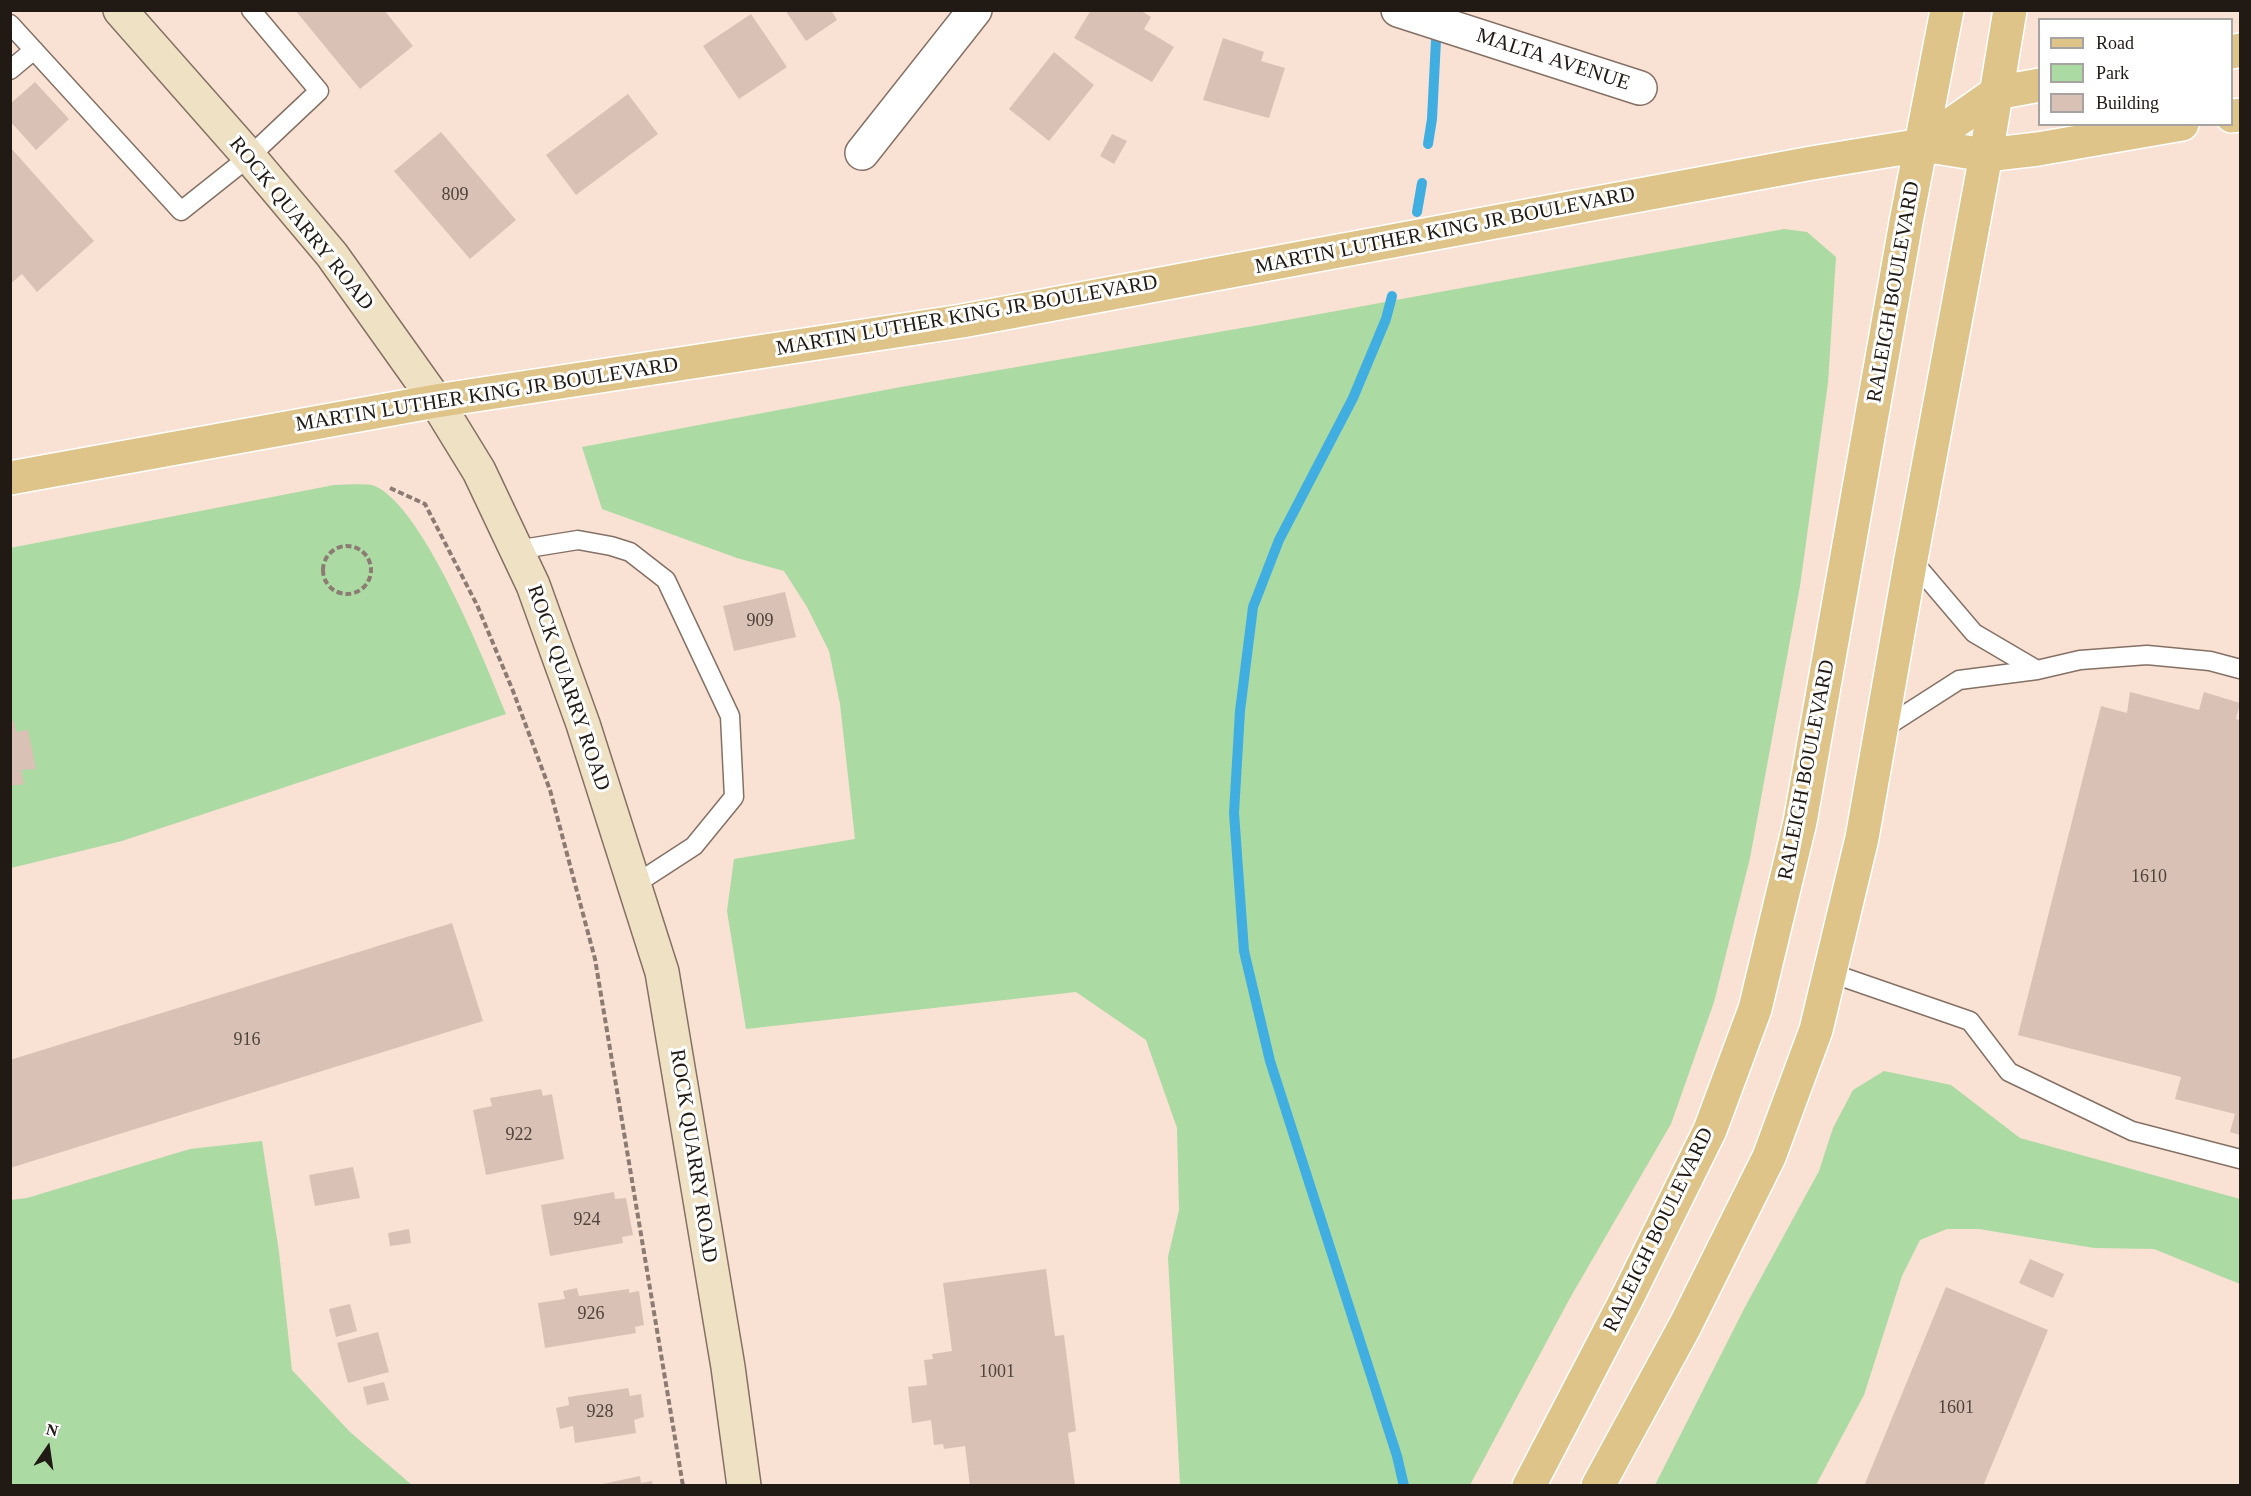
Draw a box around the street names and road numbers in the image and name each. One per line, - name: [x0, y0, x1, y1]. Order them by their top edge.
- street label: MALTA AVENUE: [1473, 23, 1633, 97]
- street label: ROCK QUARRY ROAD: [223, 132, 379, 316]
- street label: RALEIGH BOULEVARD: [1862, 179, 1926, 405]
- street label: MARTIN LUTHER KING JR BOULEVARD: [1253, 182, 1637, 280]
- street label: MARTIN LUTHER KING JR BOULEVARD: [774, 270, 1160, 362]
- street label: MARTIN LUTHER KING JR BOULEVARD: [294, 352, 680, 438]
- street label: ROCK QUARRY ROAD: [521, 582, 615, 794]
- street label: RALEIGH BOULEVARD: [1773, 658, 1841, 882]
- street label: ROCK QUARRY ROAD: [664, 1047, 722, 1265]
- street label: RALEIGH BOULEVARD: [1599, 1124, 1719, 1336]

